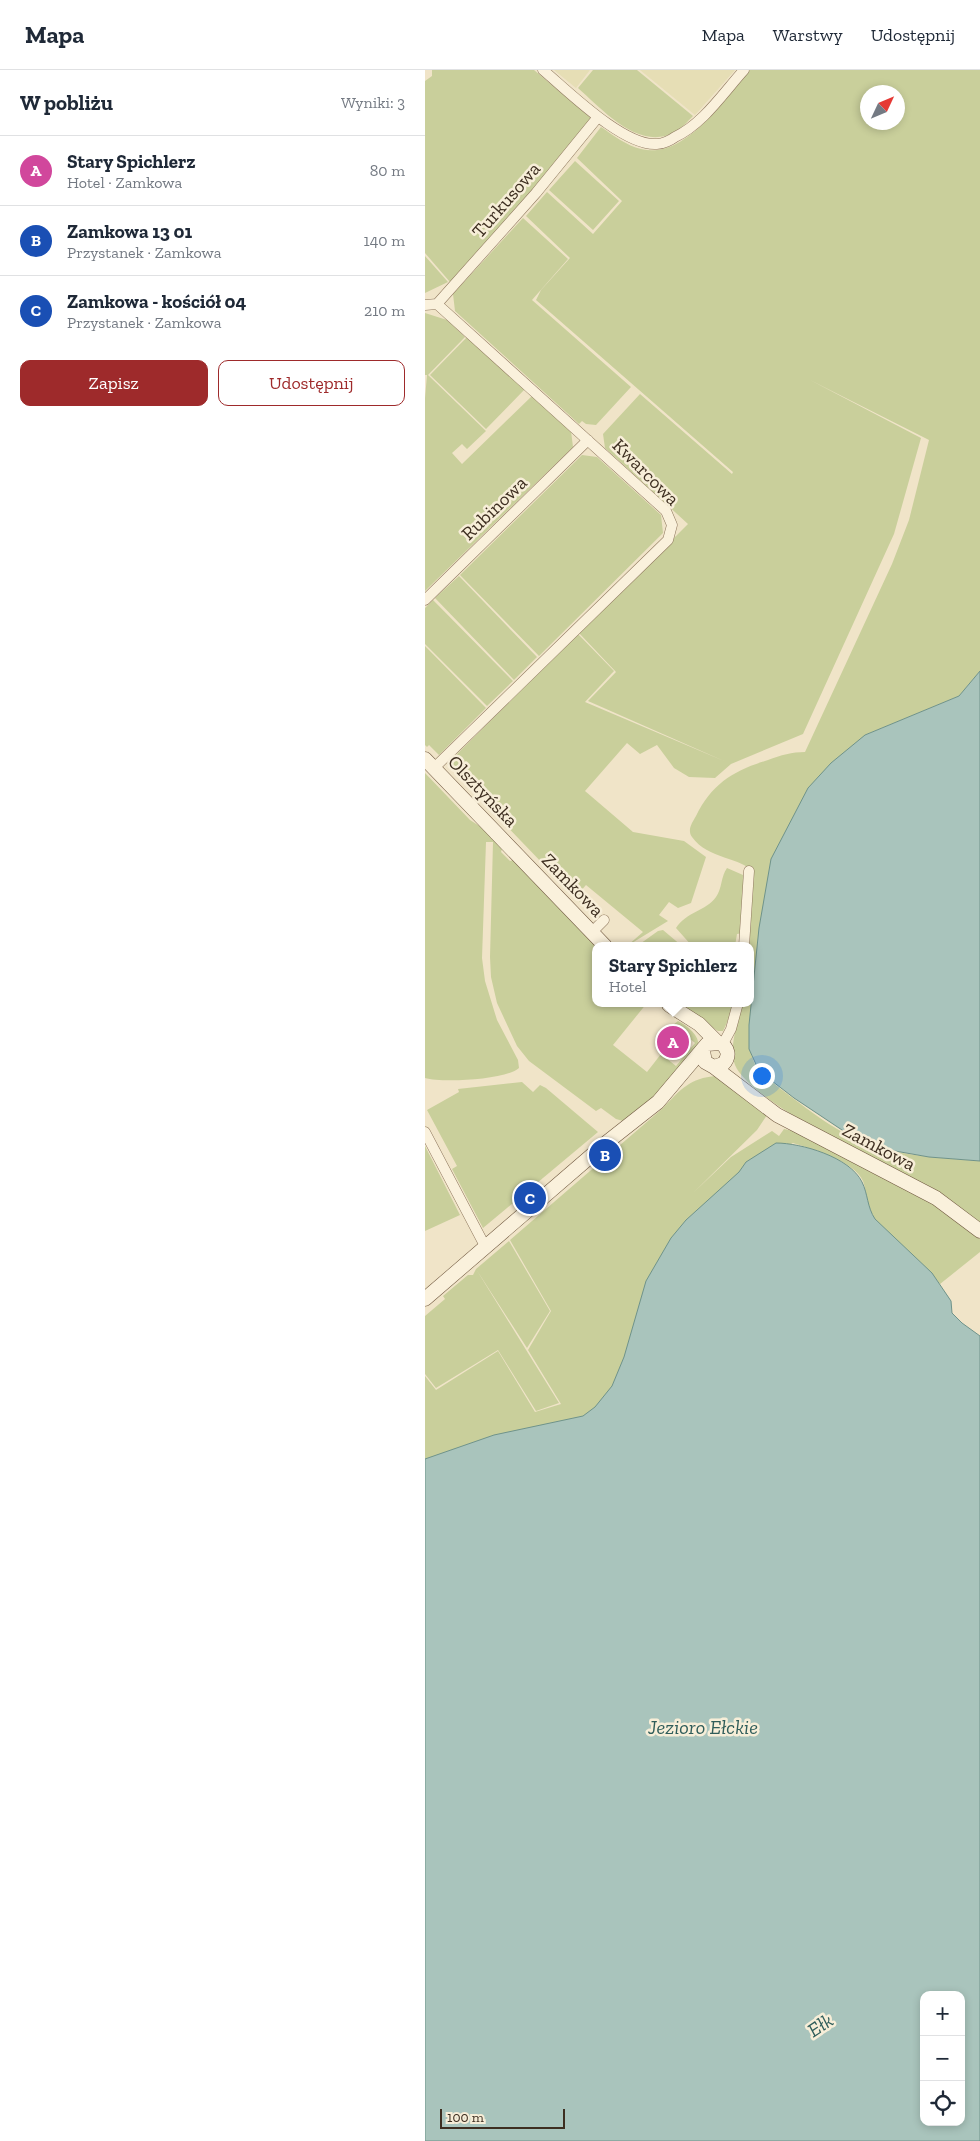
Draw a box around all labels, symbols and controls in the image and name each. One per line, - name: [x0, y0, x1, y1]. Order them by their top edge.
- text: Mapa: [25, 20, 84, 49]
- text: Mapa: [702, 24, 745, 46]
- text: Warstwy: [773, 24, 843, 46]
- text: Udostępnij: [871, 24, 955, 46]
- north arrow: [860, 85, 905, 130]
- text: W pobliżu: [20, 90, 113, 115]
- text: Wyniki: 3: [341, 93, 405, 112]
- text: Stary Spichlerz: [67, 150, 195, 173]
- street label: Turkusowa: [467, 158, 545, 242]
- text: A: [31, 161, 42, 180]
- text: 80 m: [370, 161, 405, 180]
- text: Hotel · Zamkowa: [67, 173, 182, 192]
- text: Zamkowa 13 01: [67, 220, 192, 243]
- text: B: [31, 231, 41, 250]
- text: 140 m: [364, 231, 405, 250]
- text: Przystanek · Zamkowa: [67, 243, 222, 262]
- text: Zamkowa - kościół 04: [67, 290, 246, 313]
- text: C: [31, 301, 41, 320]
- text: 210 m: [364, 301, 405, 320]
- text: Przystanek · Zamkowa: [67, 313, 222, 332]
- button: Zapisz: [20, 360, 208, 406]
- button: Udostępnij: [218, 360, 405, 406]
- street label: Kwarcowa: [608, 434, 684, 510]
- street label: Rubinowa: [457, 471, 531, 545]
- street label: Olsztyńska: [443, 750, 523, 832]
- street label: Zamkowa: [537, 848, 609, 922]
- popup: [592, 942, 754, 1007]
- text: Stary Spichlerz: [609, 954, 737, 977]
- text: Hotel: [609, 977, 646, 996]
- pin: A: [657, 1023, 689, 1061]
- your location: [749, 1063, 775, 1089]
- street label: Zamkowa: [839, 1118, 919, 1176]
- pin: B: [589, 1136, 621, 1174]
- pin: C: [514, 1179, 546, 1217]
- water label: Jezioro Ełckie: [647, 1715, 758, 1739]
- map controls: [920, 1991, 965, 2126]
- button: +: [920, 1991, 965, 2036]
- water label: Ełk: [803, 2008, 837, 2042]
- button: −: [920, 2036, 965, 2081]
- button: locate: [920, 2081, 965, 2126]
- scale bar: [440, 2106, 565, 2129]
- text: 100 m: [447, 2109, 484, 2126]

